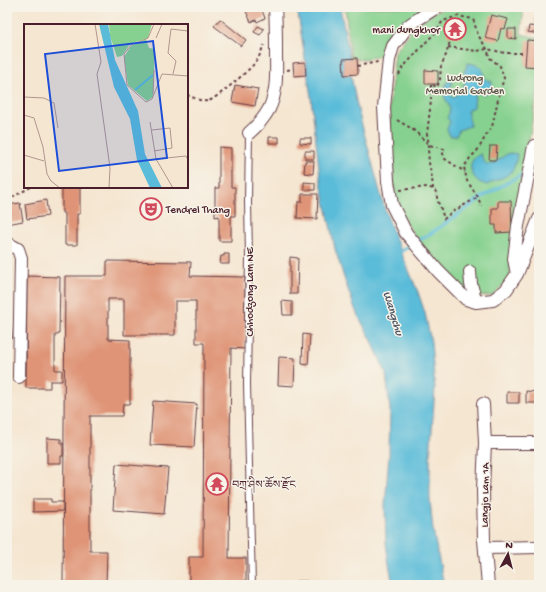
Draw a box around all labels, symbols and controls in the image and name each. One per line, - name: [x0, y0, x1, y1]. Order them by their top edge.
- temple icon: mani dungkhor: [442, 16, 468, 42]
- inset map: [24, 24, 188, 188]
- place label: mani dungkhor: [372, 25, 441, 37]
- park label: Ludrong Memorial Garden: [426, 73, 505, 98]
- theatre icon: Tendrel Thang: [138, 196, 164, 222]
- place label: Tendrel Thang: [165, 205, 230, 217]
- street label: Chhodzong Lam NE: [245, 246, 257, 337]
- water label: Wangchu: [379, 290, 406, 339]
- street label: Langjo Lam 1A: [479, 462, 493, 527]
- temple icon: བཀྲ་ཤིས་ཆོས་རྫོང: [204, 471, 230, 497]
- place label: བཀྲ་ཤིས་ཆོས་རྫོང: [232, 476, 297, 494]
- north arrow: [488, 534, 528, 574]
- text: N: [505, 540, 513, 552]

